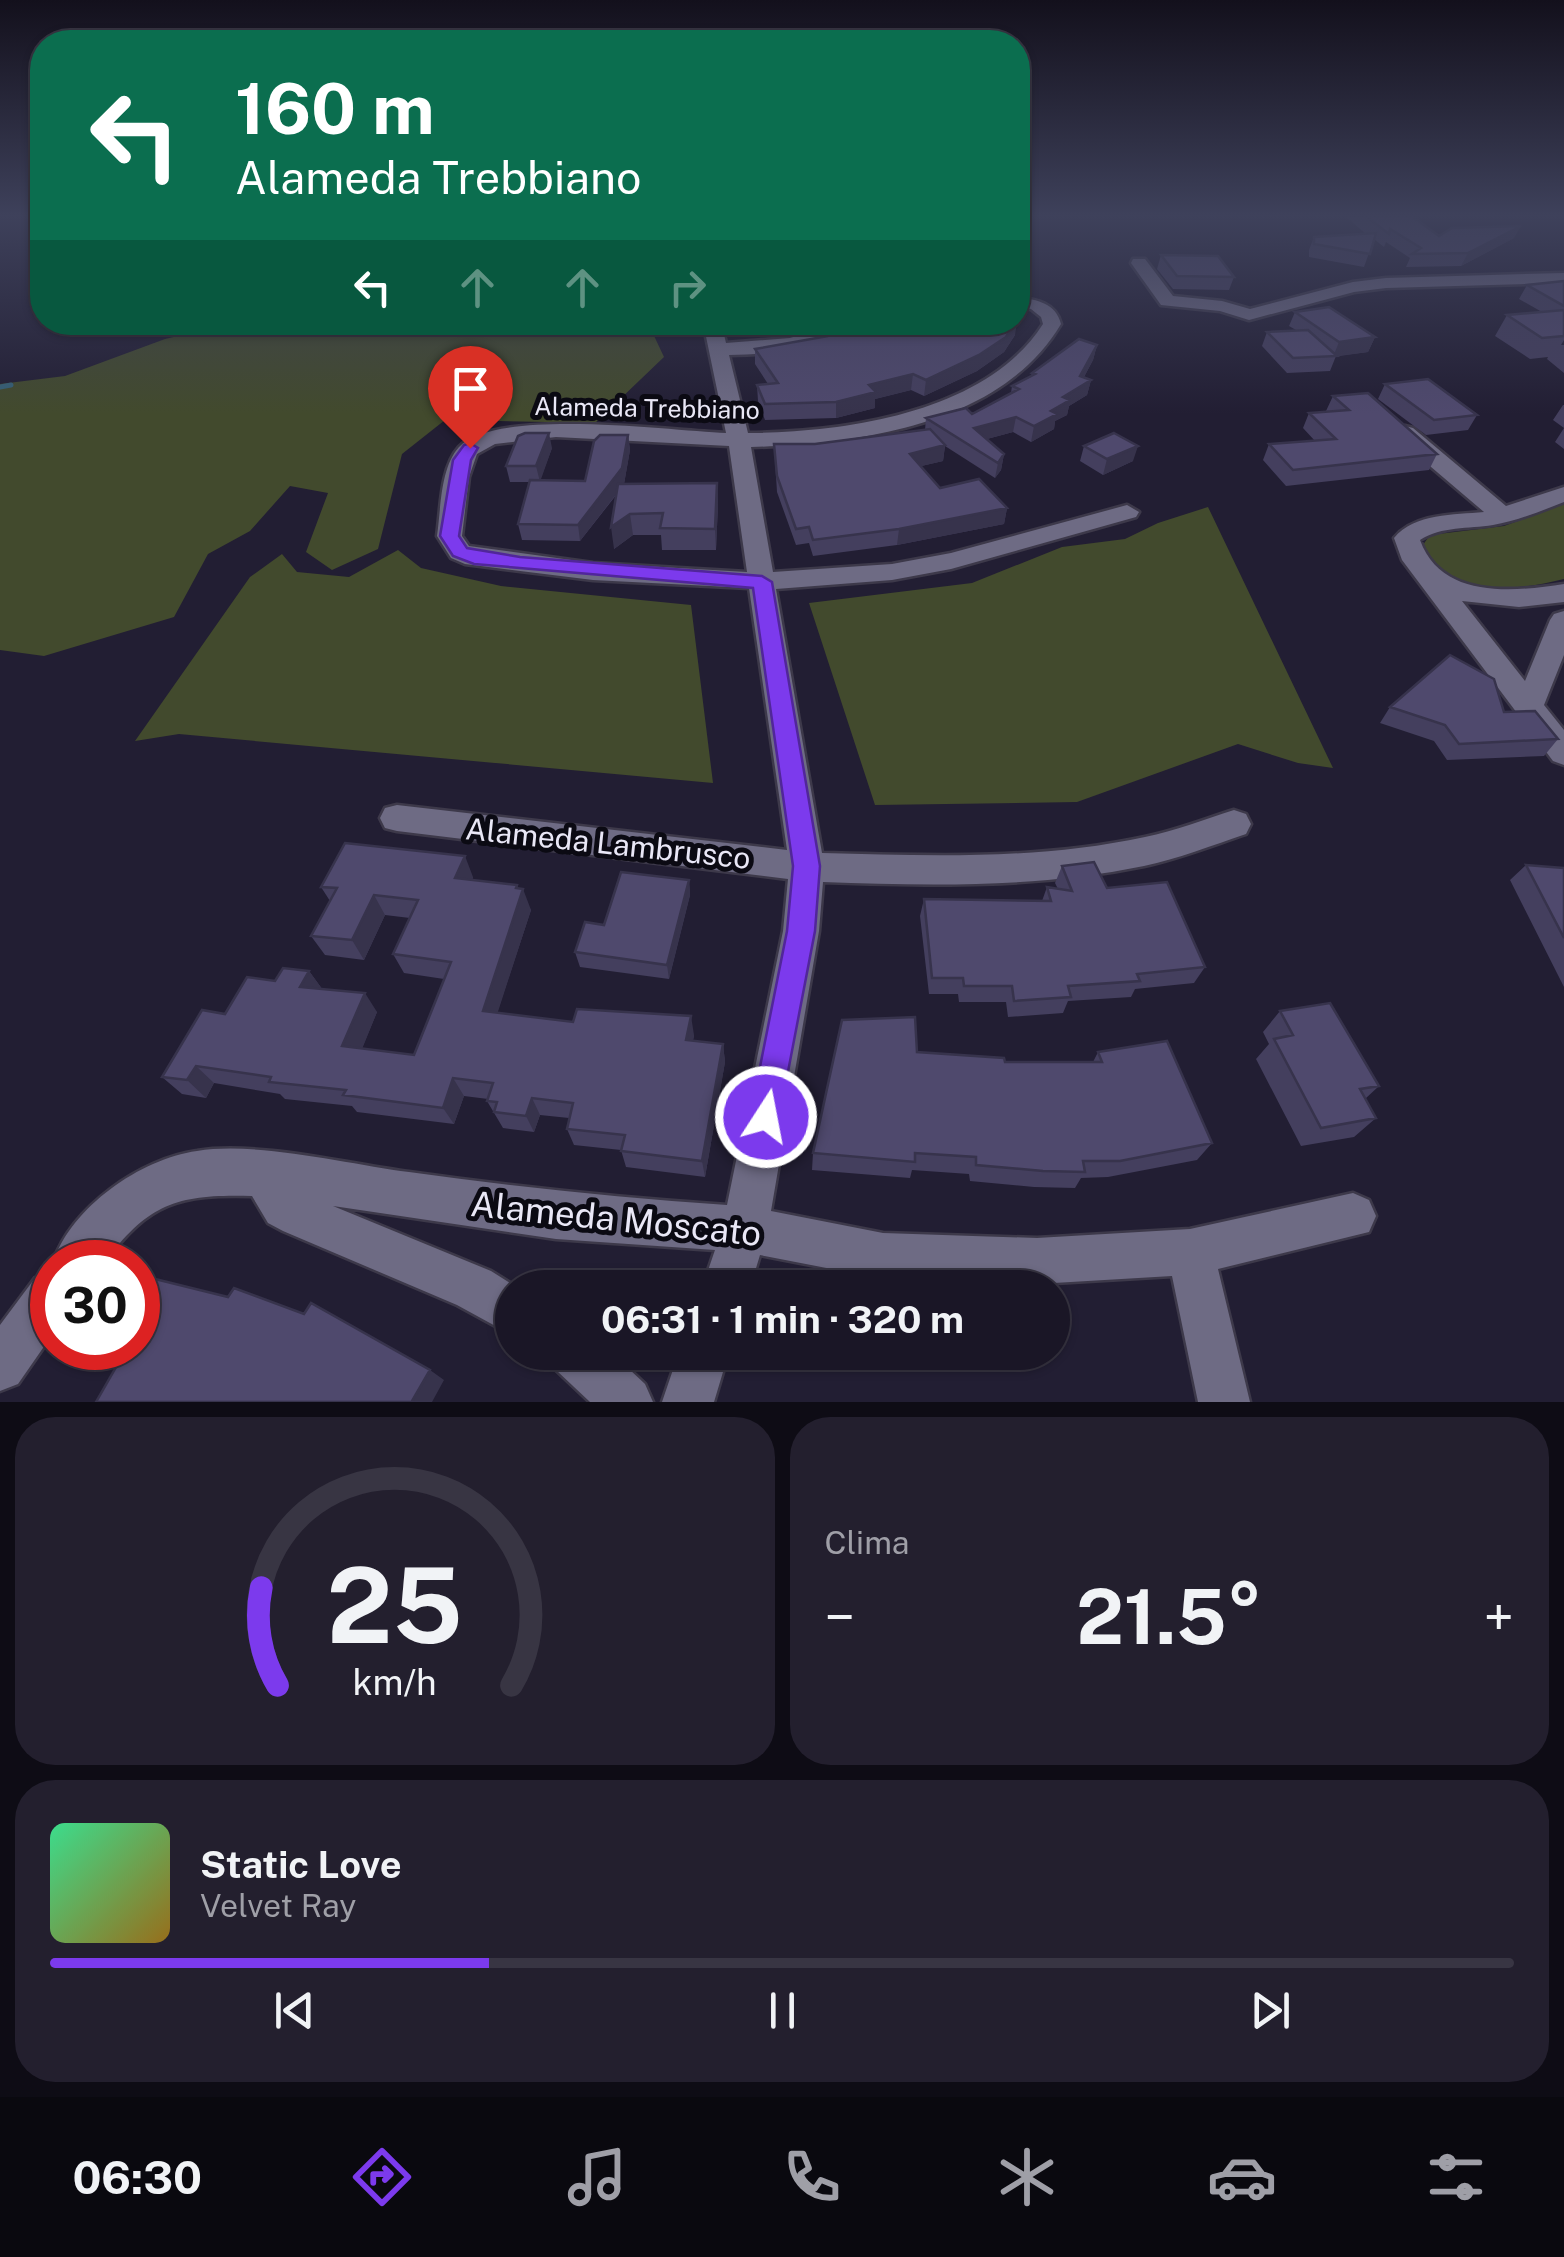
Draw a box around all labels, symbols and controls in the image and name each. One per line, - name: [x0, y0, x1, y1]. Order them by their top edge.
- text: 160 m: [235, 67, 435, 150]
- icon: left: [70, 70, 200, 200]
- text: Alameda Trebbiano: [235, 151, 641, 204]
- icon: left: [345, 260, 400, 315]
- icon: ahead: [450, 260, 505, 315]
- icon: ahead: [555, 260, 610, 315]
- icon: right: [660, 260, 715, 315]
- pin: [428, 346, 513, 449]
- icon: arrive: [443, 361, 498, 416]
- street label: Alameda Trebbiano: [534, 391, 760, 425]
- street label: Alameda Lambrusco: [464, 810, 752, 876]
- position arrow: [714, 1065, 818, 1169]
- street label: Alameda Moscato: [469, 1183, 763, 1254]
- speed limit sign: 30: [30, 1240, 160, 1370]
- text: 06:31 · 1 min · 320 m: [601, 1297, 964, 1342]
- text: Clima: [825, 1524, 910, 1561]
- text: 25: [327, 1544, 463, 1666]
- text: 21.5°: [1076, 1573, 1262, 1661]
- text: −: [825, 1585, 855, 1649]
- text: +: [1484, 1585, 1514, 1649]
- text: km/h: [353, 1661, 437, 1703]
- text: Static Love: [200, 1842, 402, 1887]
- text: Velvet Ray: [200, 1887, 356, 1924]
- icon: previous: [267, 1983, 322, 2038]
- icon: pause: [755, 1983, 810, 2038]
- icon: next: [1243, 1983, 1298, 2038]
- icon: directions: [347, 2142, 417, 2212]
- icon: music: [562, 2142, 632, 2212]
- icon: phone: [777, 2142, 847, 2212]
- icon: climate: [992, 2142, 1062, 2212]
- icon: car: [1207, 2142, 1277, 2212]
- icon: filters: [1421, 2142, 1491, 2212]
- text: 06:30: [72, 2151, 202, 2204]

